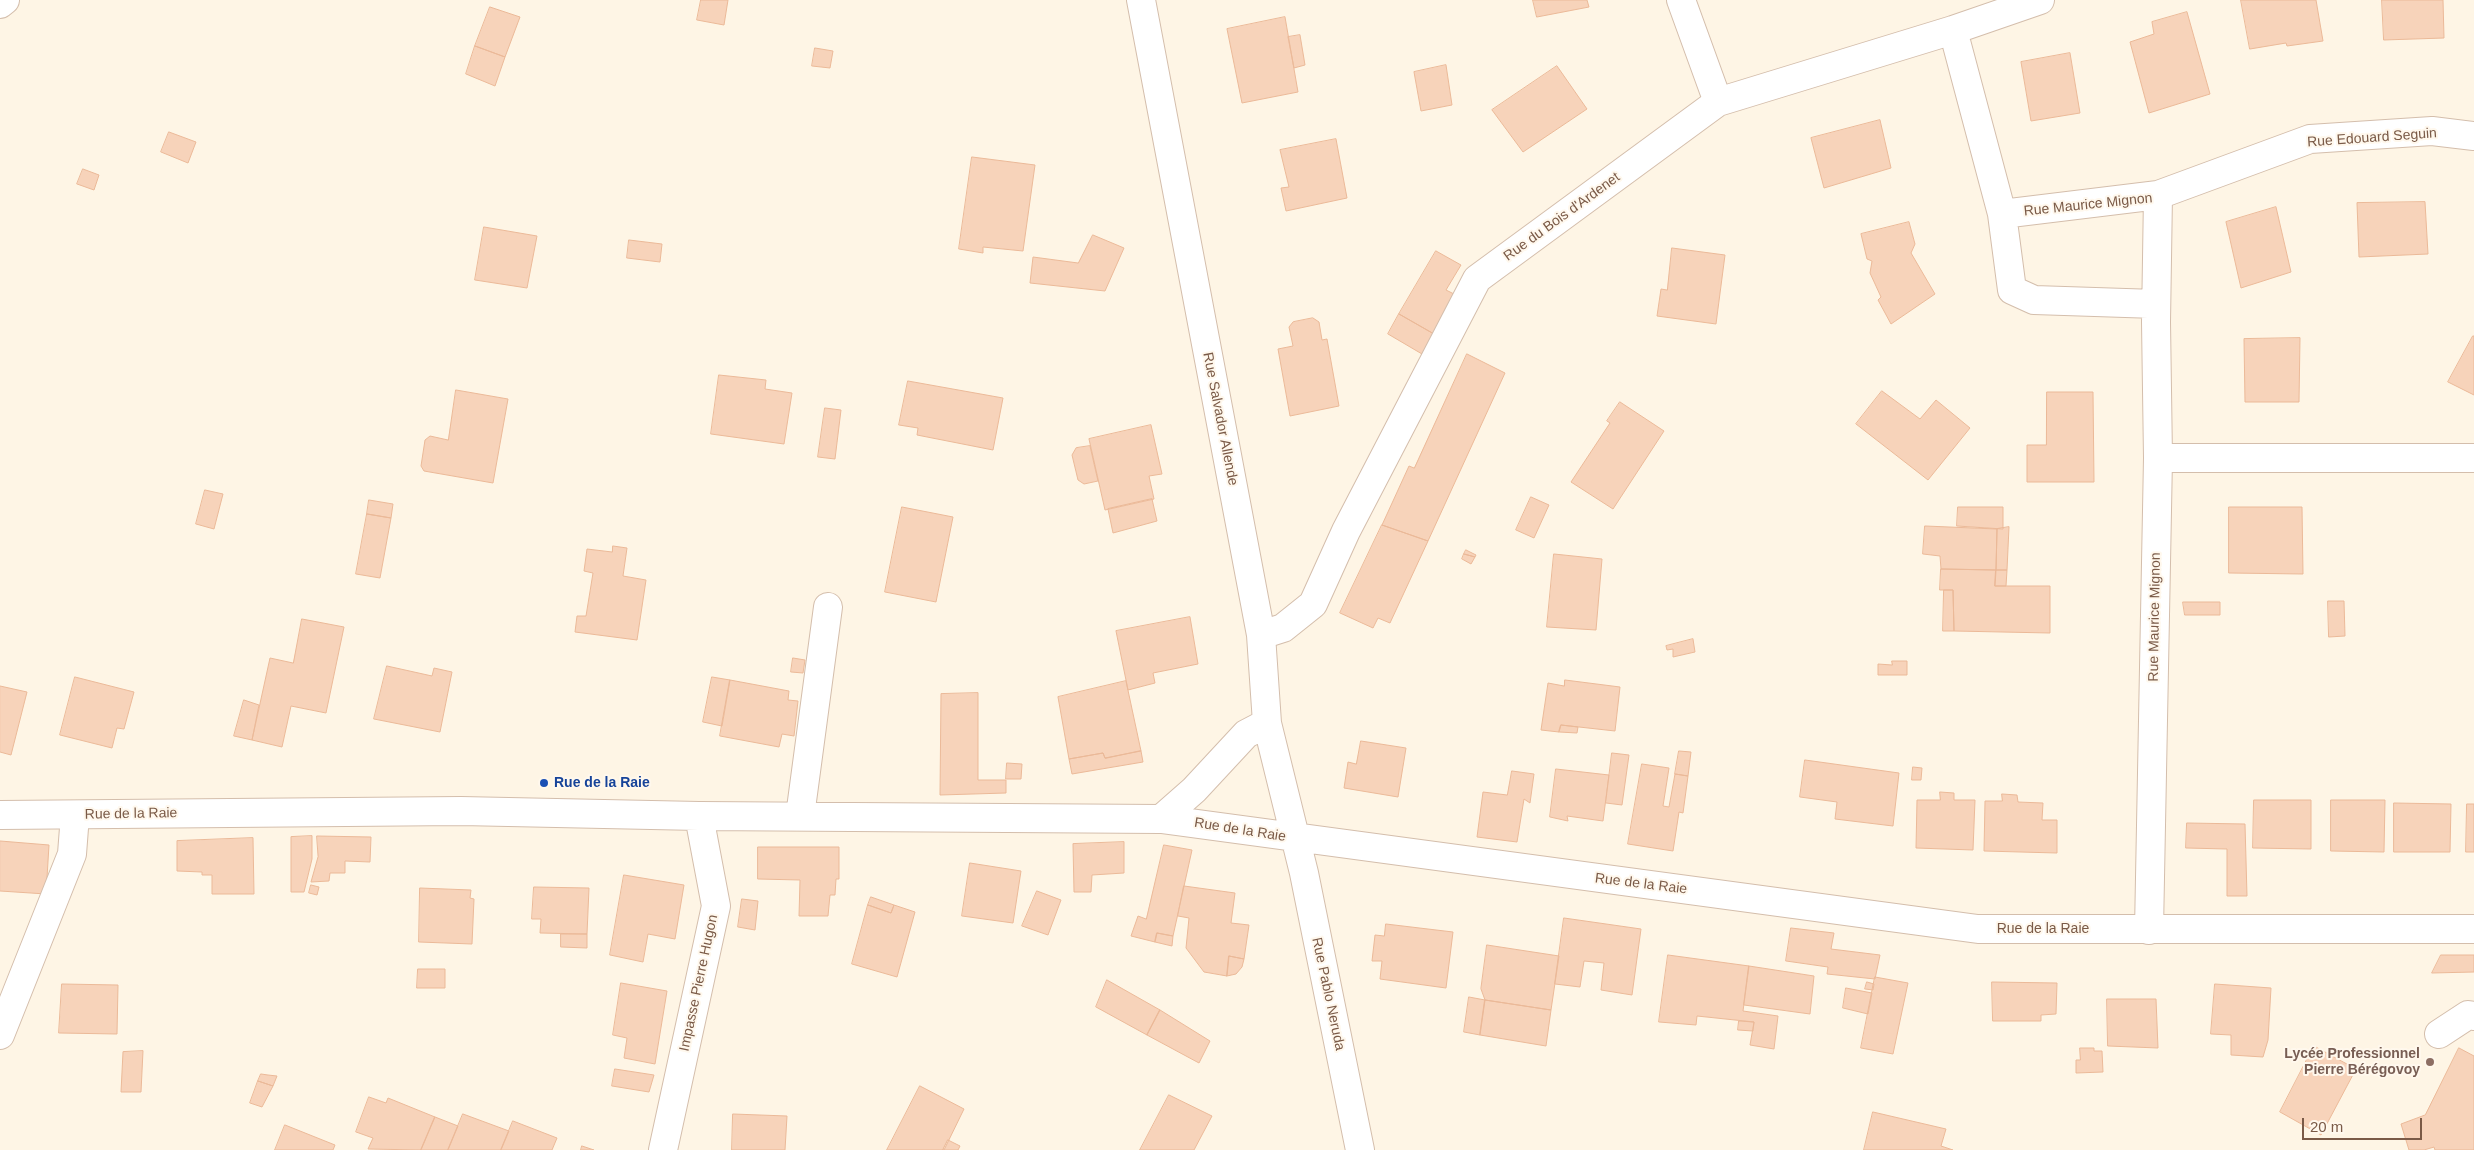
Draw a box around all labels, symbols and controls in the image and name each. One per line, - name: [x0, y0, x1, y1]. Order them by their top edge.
- street label: Rue Edouard Seguin: [2307, 125, 2437, 151]
- street label: Rue du Bois d'Ardenet: [1501, 169, 1623, 265]
- street label: Rue Maurice Mignon: [2023, 190, 2153, 220]
- street label: Rue Salvador Allende: [1199, 351, 1241, 487]
- street label: Rue Maurice Mignon: [2145, 552, 2165, 682]
- place label: Rue de la Raie: [554, 775, 650, 791]
- marker: Rue de la Raie: [538, 777, 550, 789]
- street label: Rue de la Raie: [85, 805, 177, 823]
- street label: Rue de la Raie: [1193, 814, 1287, 846]
- street label: Rue de la Raie: [1594, 870, 1688, 898]
- street label: Impasse Pierre Hugon: [676, 913, 722, 1053]
- street label: Rue de la Raie: [1997, 921, 2089, 937]
- street label: Rue Pablo Neruda: [1308, 936, 1348, 1052]
- place label: Lycée Professionnel Pierre Bérégovoy: [2284, 1046, 2420, 1078]
- marker: Lycée Professionnel Pierre Bérégovoy: [2424, 1056, 2436, 1068]
- scale bar: [2304, 1108, 2424, 1140]
- text: 20 m: [2310, 1118, 2343, 1135]

